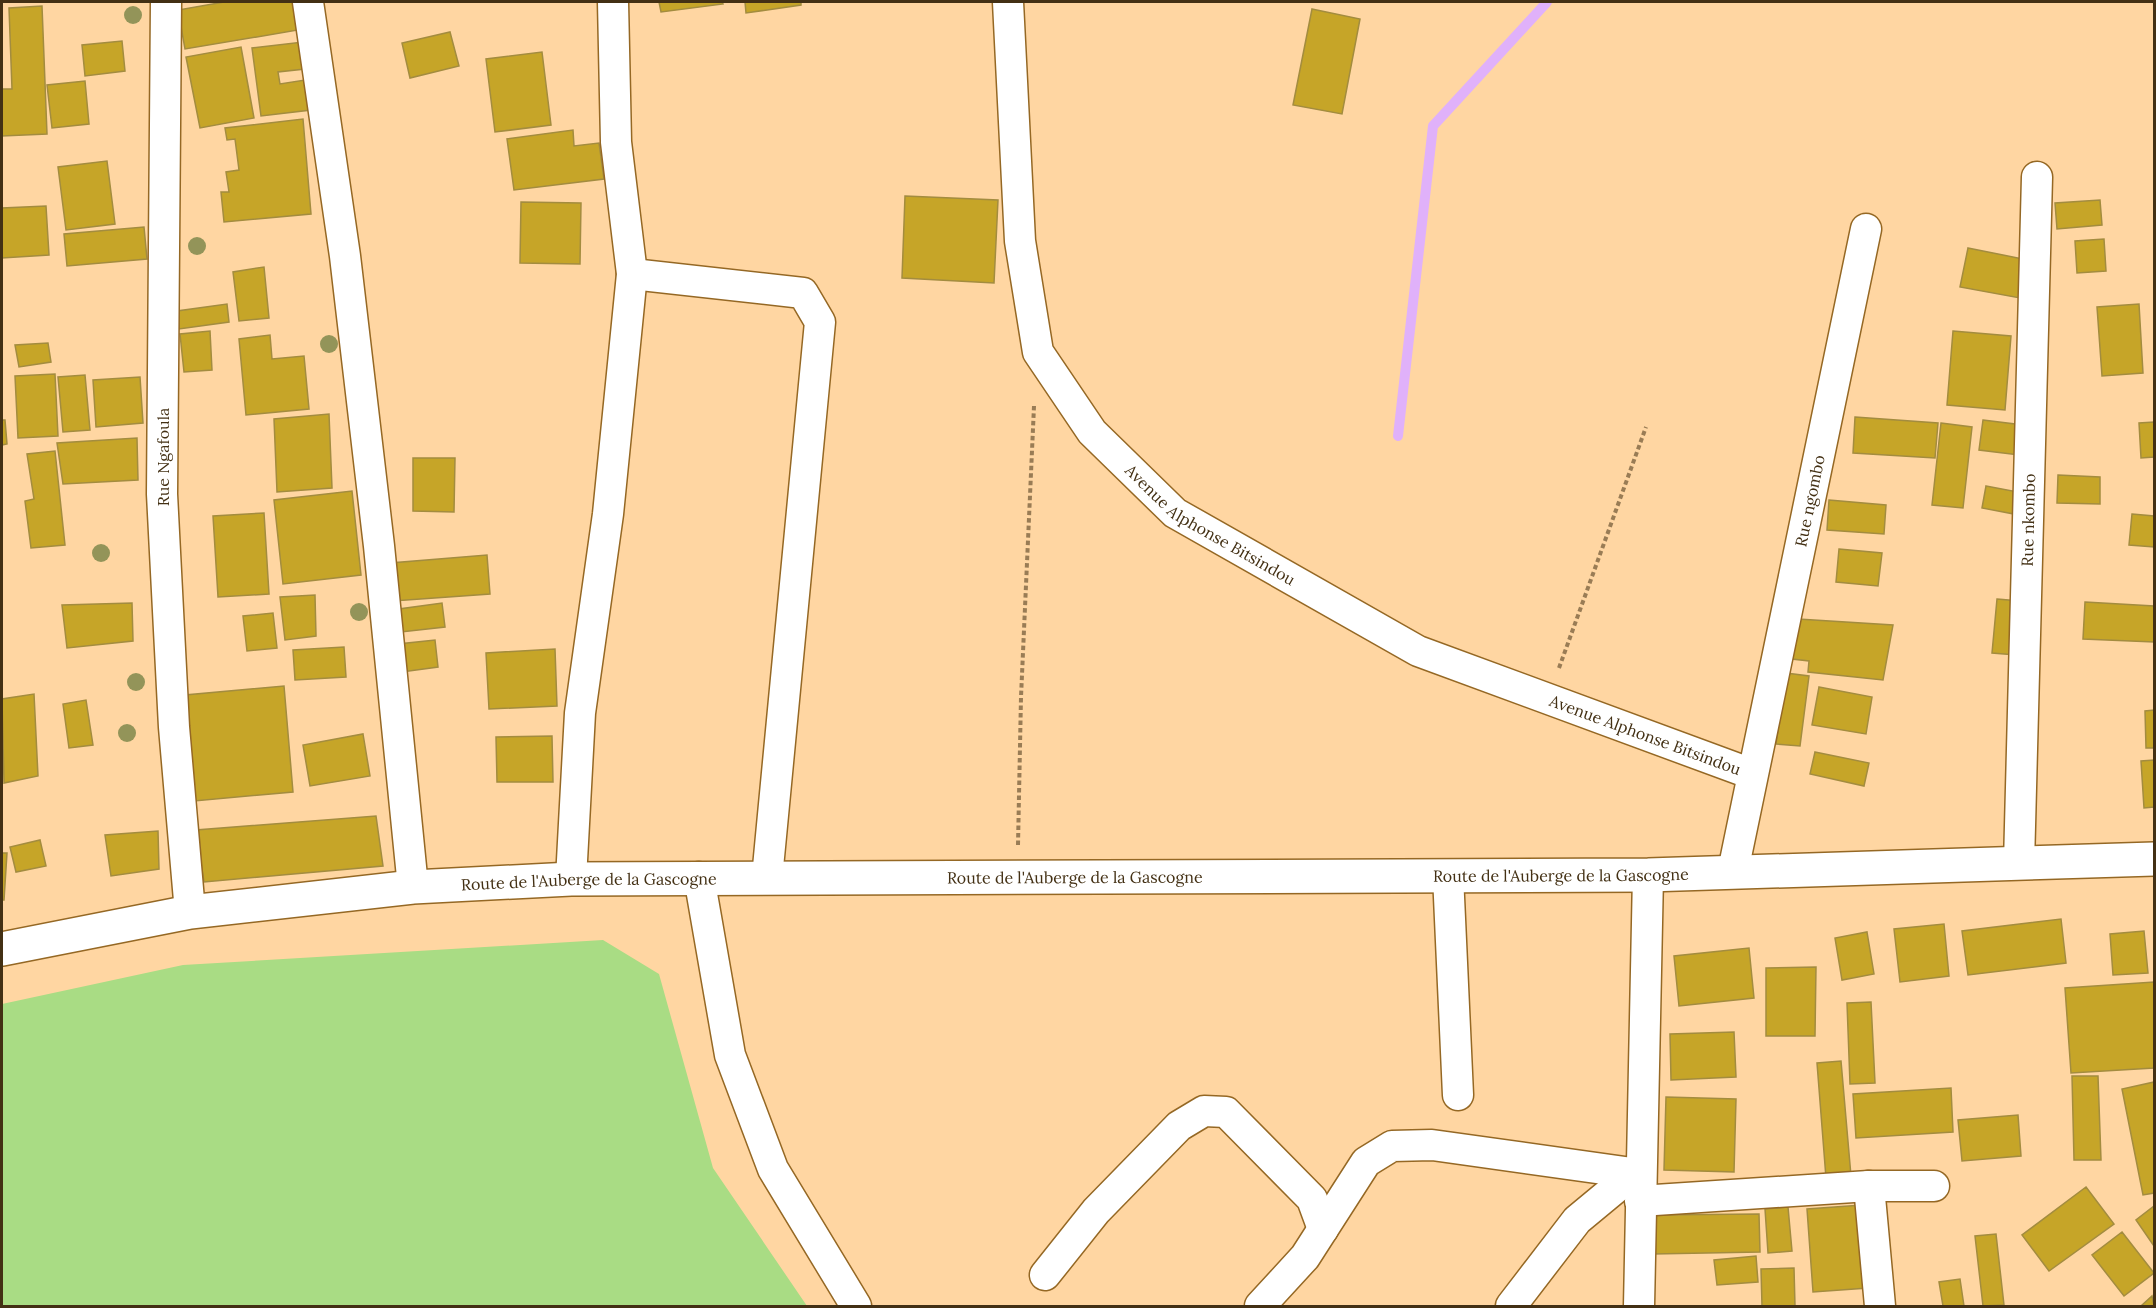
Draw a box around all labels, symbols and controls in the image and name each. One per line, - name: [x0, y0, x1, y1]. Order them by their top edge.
- street label: Rue Ngafoula: [153, 408, 173, 506]
- street label: Rue ngombo: [1790, 453, 1829, 549]
- street label: Avenue Alphonse Bitsindou: [1120, 459, 1299, 590]
- street label: Rue nkombo: [2017, 473, 2039, 567]
- street label: Avenue Alphonse Bitsindou: [1546, 690, 1744, 779]
- street label: Route de l'Auberge de la Gascogne: [1433, 864, 1689, 886]
- street label: Route de l'Auberge de la Gascogne: [947, 867, 1203, 888]
- street label: Route de l'Auberge de la Gascogne: [461, 868, 717, 895]

